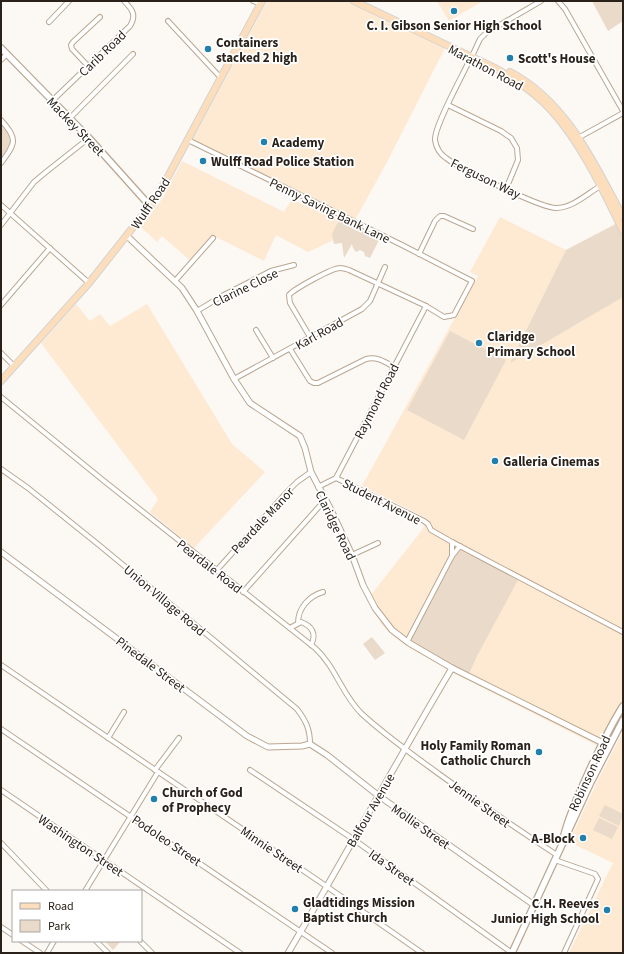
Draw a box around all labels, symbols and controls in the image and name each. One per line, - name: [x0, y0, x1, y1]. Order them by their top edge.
- marker: C. I. Gibson Senior High School: [449, 6, 459, 16]
- place label: C. I. Gibson Senior High School: [367, 17, 542, 35]
- street label: Carib Road: [75, 27, 130, 81]
- place label: Containers stacked 2 high: [216, 34, 298, 67]
- street label: Marathon Road: [445, 41, 526, 95]
- marker: Containers stacked 2 high: [203, 44, 213, 54]
- place label: Scott's House: [518, 50, 596, 68]
- marker: Scott's House: [505, 53, 515, 63]
- street label: Mackey Street: [42, 93, 109, 161]
- place label: Academy: [271, 134, 325, 152]
- marker: Academy: [259, 137, 269, 147]
- place label: Wulff Road Police Station: [211, 153, 354, 171]
- street label: Ferguson Way: [448, 154, 523, 204]
- marker: Wulff Road Police Station: [198, 156, 208, 166]
- street label: Wulff Road: [127, 174, 175, 233]
- street label: Penny Saving Bank Lane: [266, 174, 393, 248]
- street label: Clarine Close: [210, 264, 281, 312]
- street label: Karl Road: [292, 313, 347, 354]
- place label: Claridge Primary School: [487, 328, 575, 361]
- marker: Claridge Primary School: [474, 338, 484, 348]
- street label: Raymond Road: [350, 361, 404, 442]
- place label: Galleria Cinemas: [503, 453, 600, 471]
- marker: Galleria Cinemas: [490, 456, 500, 466]
- street label: Student Avenue: [339, 474, 424, 529]
- street label: Peardale Manor: [227, 483, 299, 558]
- street label: Claridge Road: [310, 488, 360, 563]
- street label: Peardale Road: [173, 536, 246, 598]
- street label: Union Village Road: [120, 561, 209, 640]
- street label: Pinedale Street: [112, 633, 189, 697]
- street label: Robinson Road: [564, 732, 615, 814]
- place label: Holy Family Roman Catholic Church: [420, 737, 531, 770]
- marker: Holy Family Roman Catholic Church: [534, 747, 544, 757]
- street label: Balfour Avenue: [342, 770, 399, 851]
- street label: Jennie Street: [445, 775, 514, 833]
- place label: Church of God of Prophecy: [162, 784, 243, 817]
- marker: Church of God of Prophecy: [149, 794, 159, 804]
- street label: Mollie Street: [387, 800, 454, 854]
- street label: Washington Street: [34, 811, 127, 881]
- street label: Podoleo Street: [128, 811, 205, 871]
- street label: Minnie Street: [237, 822, 307, 878]
- place label: A-Block: [530, 830, 576, 848]
- marker: A-Block: [578, 833, 588, 843]
- street label: Ida Street: [365, 845, 419, 891]
- legend: [12, 890, 142, 942]
- place label: Gladtidings Mission Baptist Church: [303, 894, 415, 927]
- place label: C.H. Reeves Junior High School: [491, 895, 599, 928]
- text: Road: [48, 898, 74, 915]
- marker: Gladtidings Mission Baptist Church: [290, 904, 300, 914]
- marker: C.H. Reeves Junior High School: [602, 905, 612, 915]
- text: Park: [48, 918, 70, 935]

